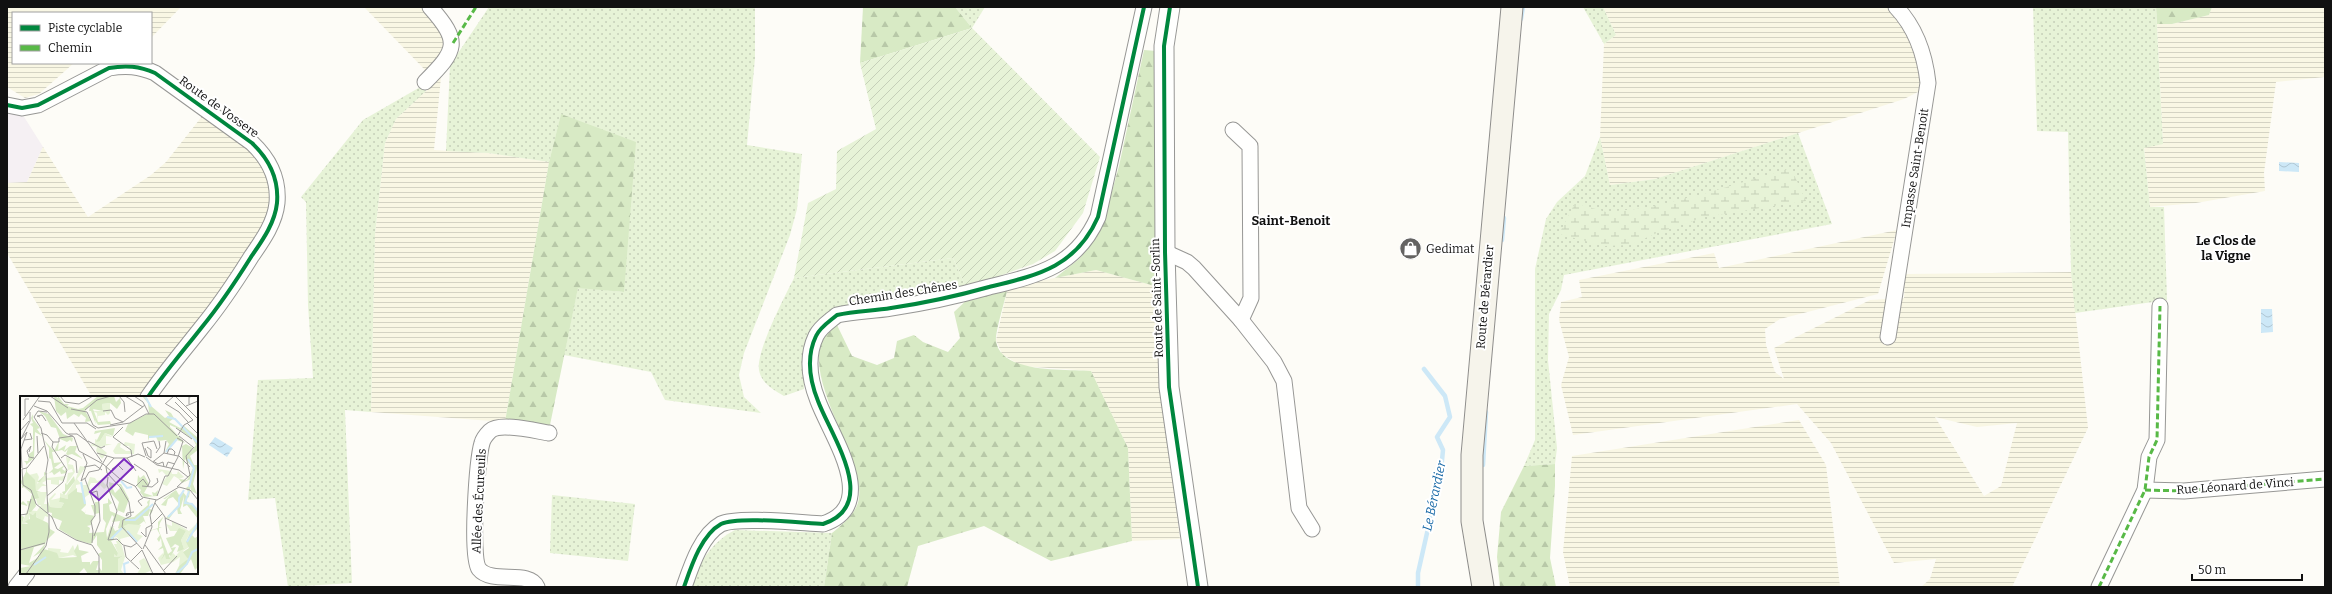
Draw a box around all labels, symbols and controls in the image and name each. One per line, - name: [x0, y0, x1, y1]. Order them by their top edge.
- legend: [12, 12, 152, 64]
- text: Piste cyclable: [48, 21, 122, 35]
- text: Chemin: [48, 41, 92, 55]
- street label: Route de Vossere: [176, 73, 262, 141]
- street label: Impasse Saint-Benoit: [1899, 107, 1931, 229]
- district label: Saint-Benoit: [1252, 213, 1330, 228]
- district label: Le Clos de la Vigne: [2196, 233, 2256, 263]
- shop icon: Gedimat: [1397, 236, 1423, 262]
- street label: Route de Saint-Sorlin: [1148, 238, 1166, 358]
- place label: Gedimat: [1426, 242, 1475, 256]
- street label: Route de Bérardier: [1473, 244, 1497, 350]
- street label: Chemin des Chênes: [848, 277, 958, 308]
- inset map: [20, 396, 198, 574]
- street label: Allée des Écureuils: [468, 448, 489, 554]
- water label: Le Bérardier: [1419, 459, 1449, 532]
- street label: Rue Léonard de Vinci: [2176, 475, 2294, 497]
- scale bar: [2192, 556, 2302, 582]
- text: 50 m: [2198, 563, 2227, 577]

